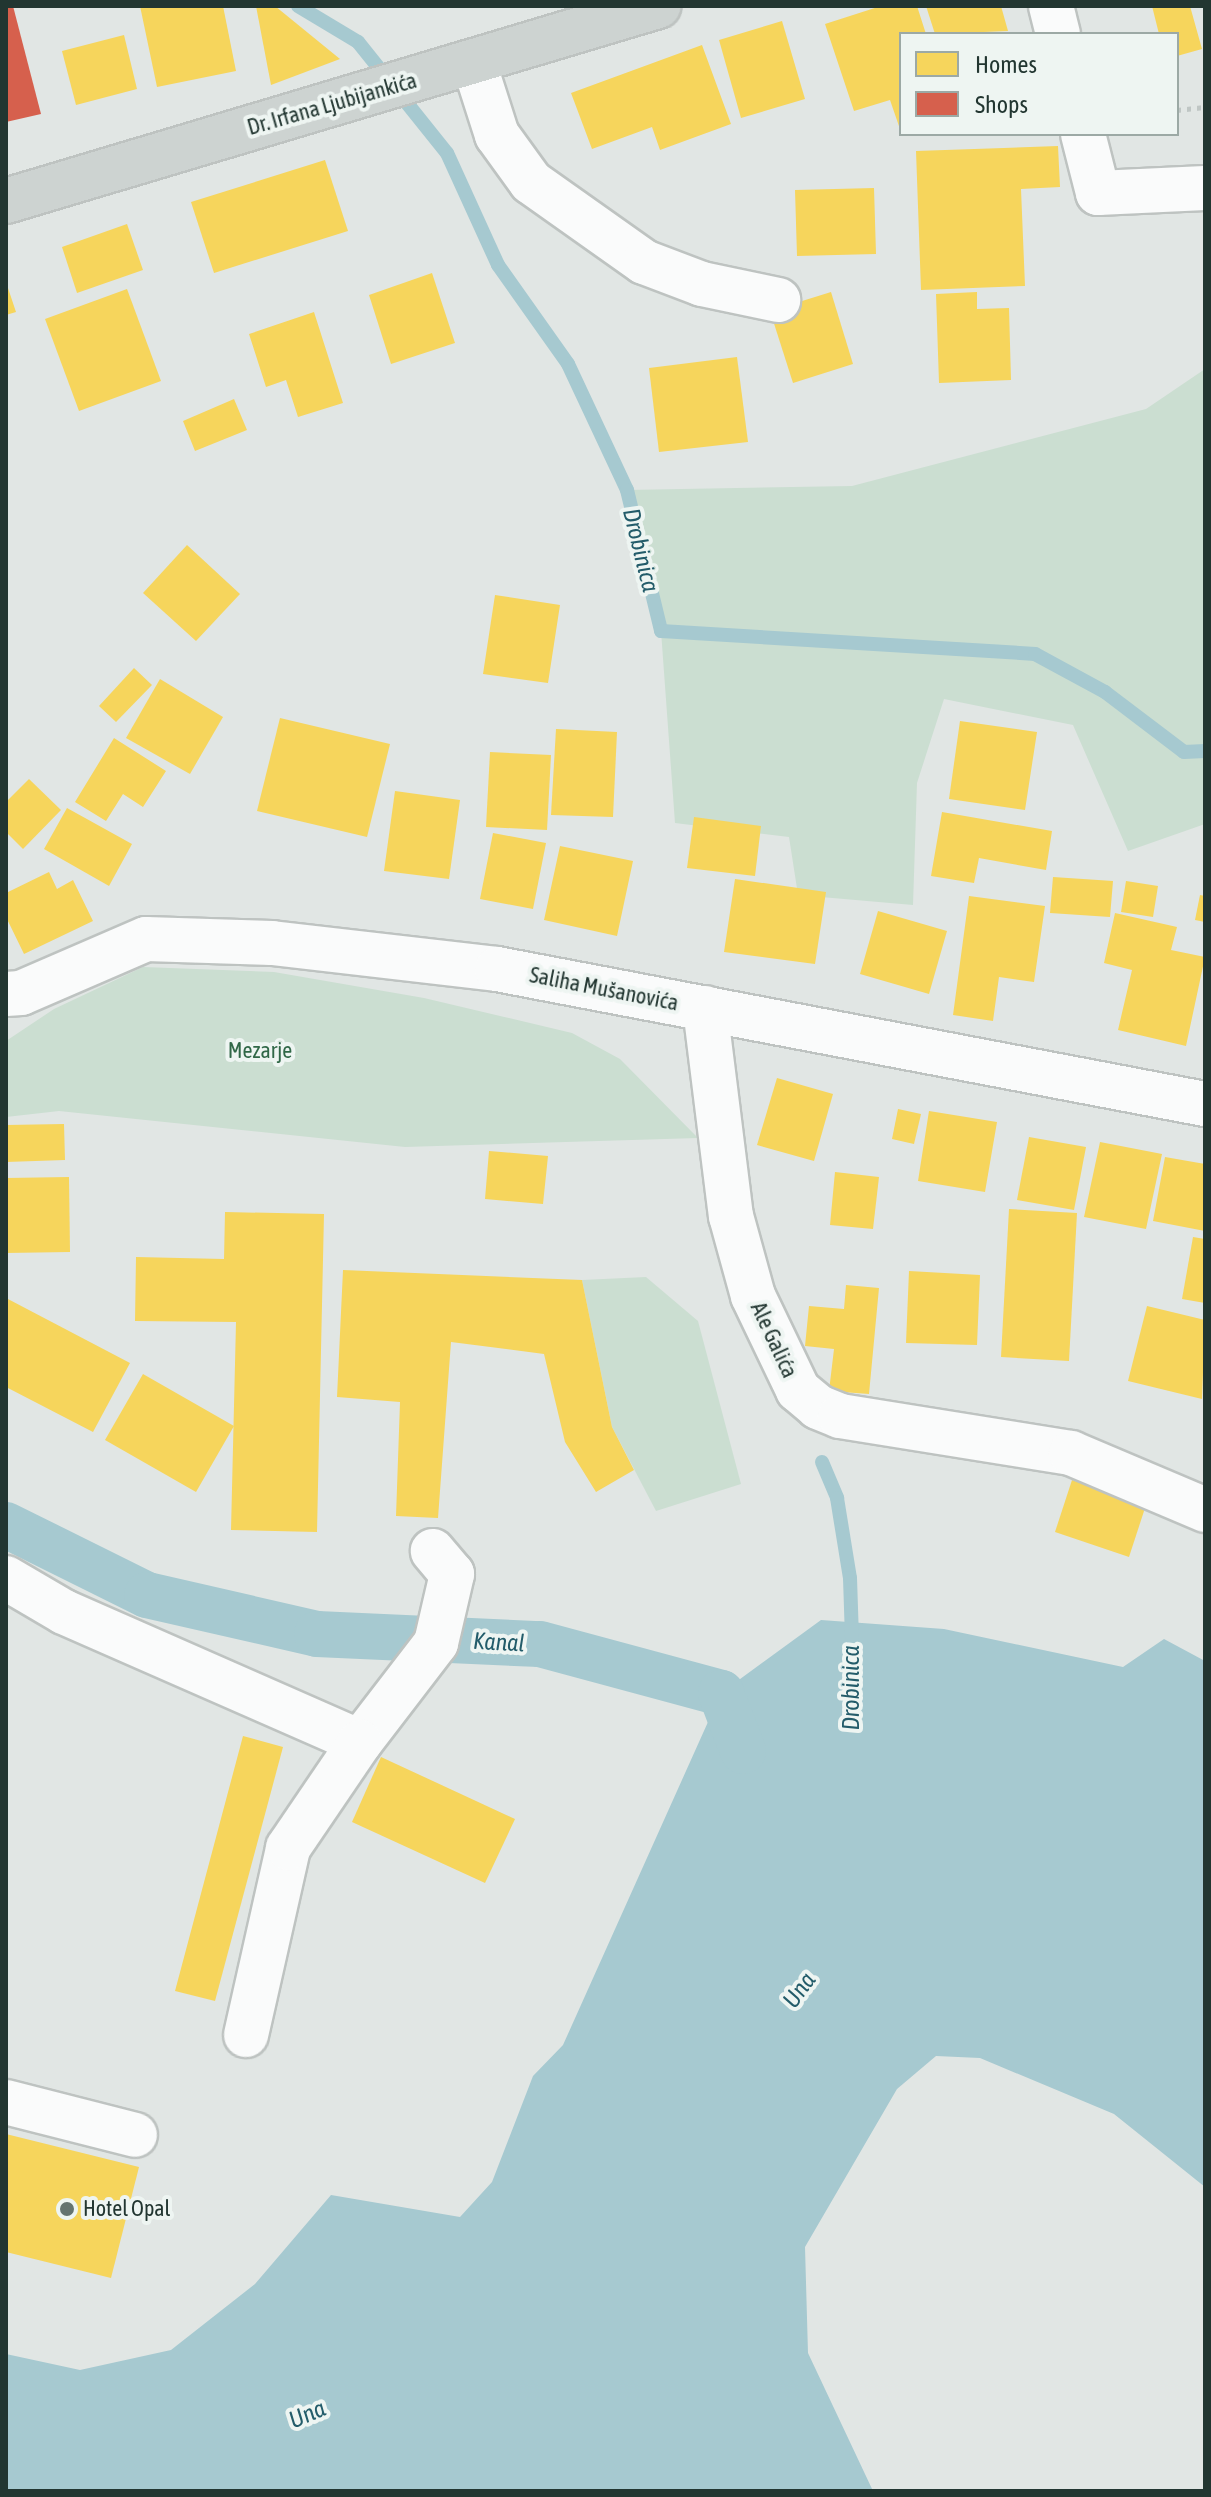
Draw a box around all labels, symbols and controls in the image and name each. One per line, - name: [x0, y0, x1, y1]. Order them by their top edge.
- legend: [899, 32, 1179, 136]
- text: Homes: [975, 51, 1037, 78]
- street label: Dr. Irfana Ljubijankića: [244, 67, 420, 141]
- text: Shops: [975, 91, 1028, 118]
- water label: Drobinica: [617, 505, 665, 595]
- street label: Saliha Mušanovića: [527, 962, 681, 1016]
- park label: Mezarje: [228, 1038, 292, 1064]
- street label: Ale Galića: [745, 1298, 803, 1382]
- water label: Kanal: [472, 1626, 526, 1658]
- water label: Drobinica: [837, 1645, 865, 1731]
- water label: Una: [776, 1967, 822, 2013]
- place label: Hotel Opal: [83, 2196, 170, 2222]
- marker: Hotel Opal: [58, 2200, 76, 2218]
- water label: Una: [284, 2394, 330, 2434]

